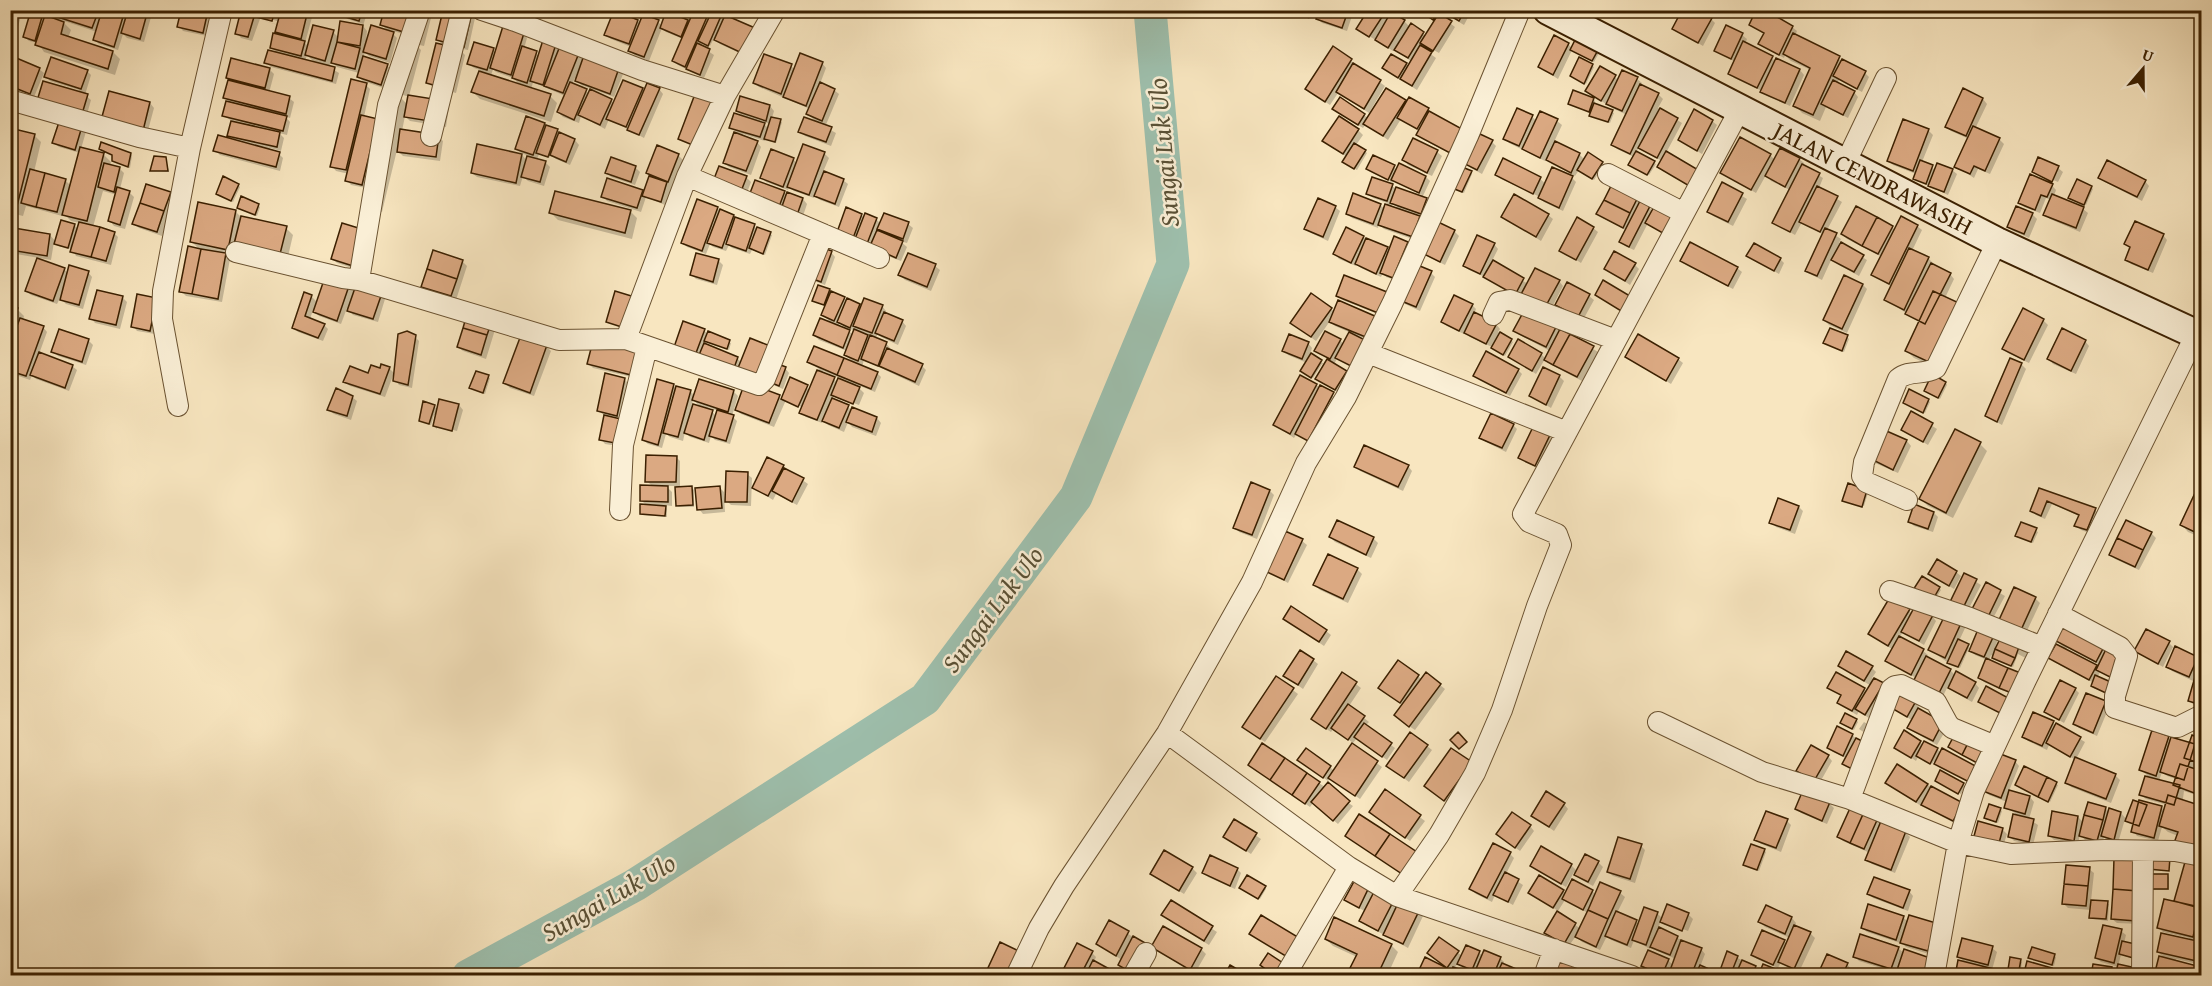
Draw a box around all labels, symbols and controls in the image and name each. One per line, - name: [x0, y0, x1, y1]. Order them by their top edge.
- north arrow: [2113, 39, 2173, 99]
- text: U: [2139, 42, 2158, 68]
- water label: Sungai Luk Ulo: [1137, 77, 1189, 229]
- street label: JALAN CENDRAWASIH: [1764, 111, 1979, 244]
- water label: Sungai Luk Ulo: [931, 538, 1053, 680]
- water label: Sungai Luk Ulo: [534, 843, 682, 951]

